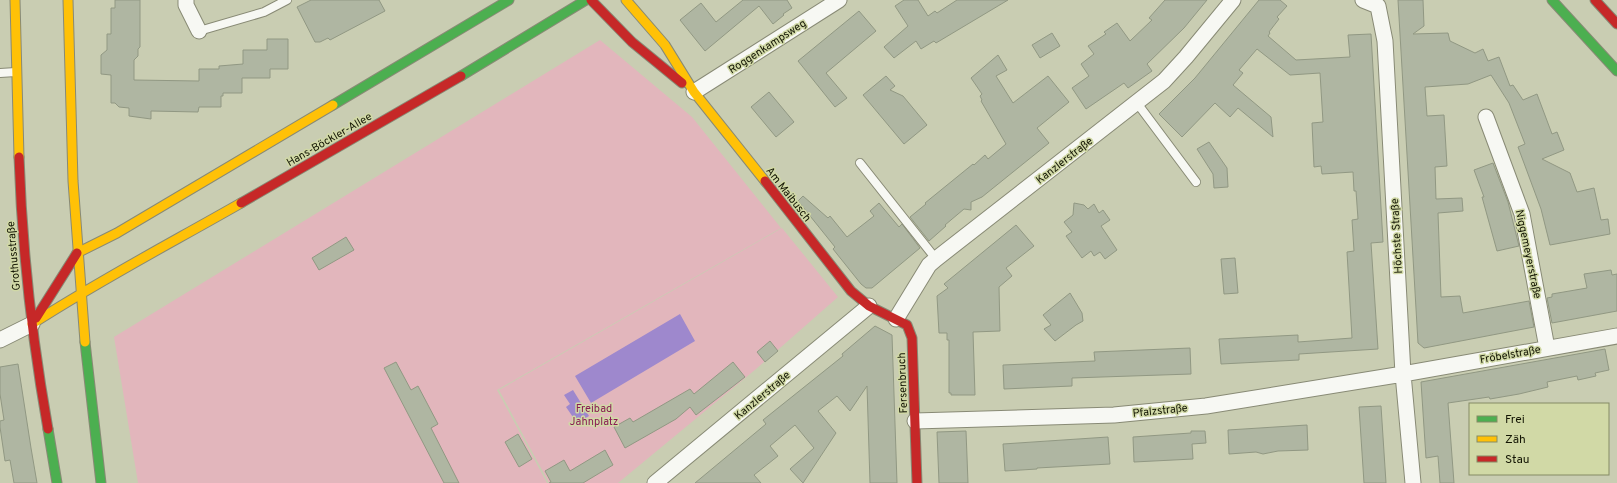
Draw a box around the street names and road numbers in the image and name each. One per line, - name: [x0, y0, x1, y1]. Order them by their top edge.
- street label: Roggenkampsweg: [726, 16, 809, 77]
- street label: Hans-Böckler-Allee: [284, 110, 375, 170]
- street label: Kanzlerstraße: [1033, 134, 1096, 187]
- street label: Am Maibusch: [763, 164, 814, 225]
- street label: Höchste Straße: [1388, 198, 1406, 274]
- street label: Niggemeyerstraße: [1512, 208, 1544, 300]
- street label: Grothusstraße: [4, 221, 24, 291]
- street label: Fröbelstraße: [1479, 343, 1542, 367]
- street label: Fersenbruch: [895, 352, 911, 414]
- street label: Kanzlerstraße: [732, 368, 793, 423]
- street label: Pfalzstraße: [1132, 401, 1188, 421]

